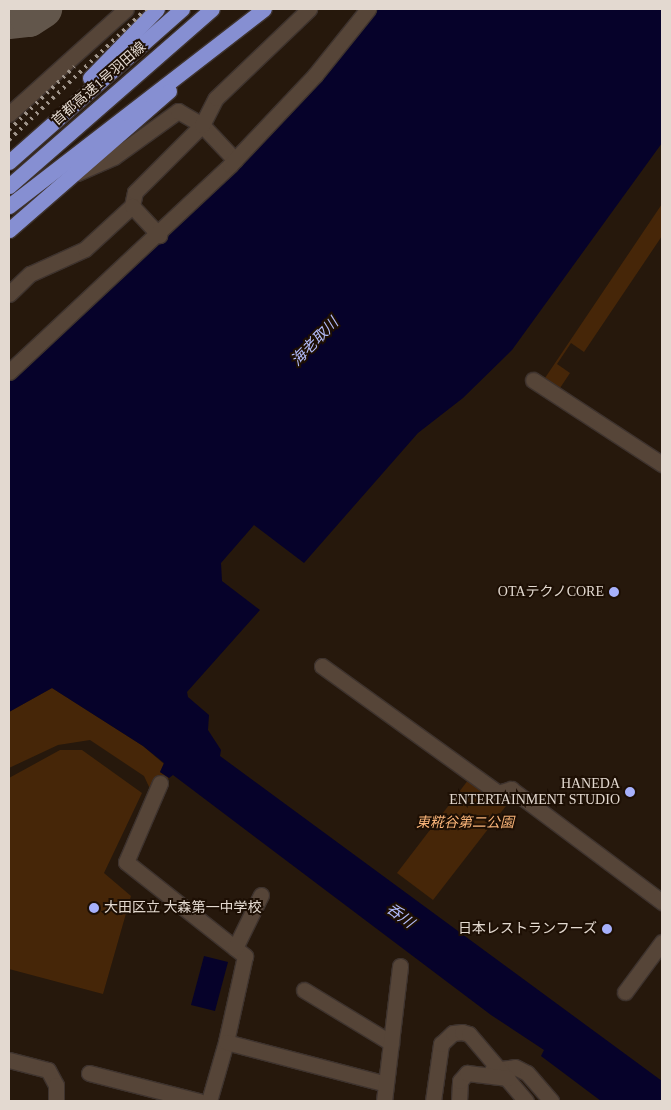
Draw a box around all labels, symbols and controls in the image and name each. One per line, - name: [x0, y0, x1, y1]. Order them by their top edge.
- street label: 首都高速1号羽田線: [49, 39, 149, 129]
- water label: 海老取川: [288, 314, 342, 370]
- place label: OTAテクノCORE: [497, 584, 604, 600]
- marker: OTAテクノCORE: [608, 586, 620, 598]
- place label: HANEDA ENTERTAINMENT STUDIO: [449, 776, 620, 809]
- marker: HANEDA ENTERTAINMENT STUDIO: [624, 786, 636, 798]
- park label: 東糀谷第二公園: [416, 815, 514, 831]
- place label: 大田区立 大森第一中学校: [104, 900, 261, 916]
- water label: 呑川: [383, 900, 417, 932]
- marker: 大田区立 大森第一中学校: [88, 902, 100, 914]
- place label: 日本レストランフーズ: [457, 921, 597, 937]
- marker: 日本レストランフーズ: [601, 923, 613, 935]

